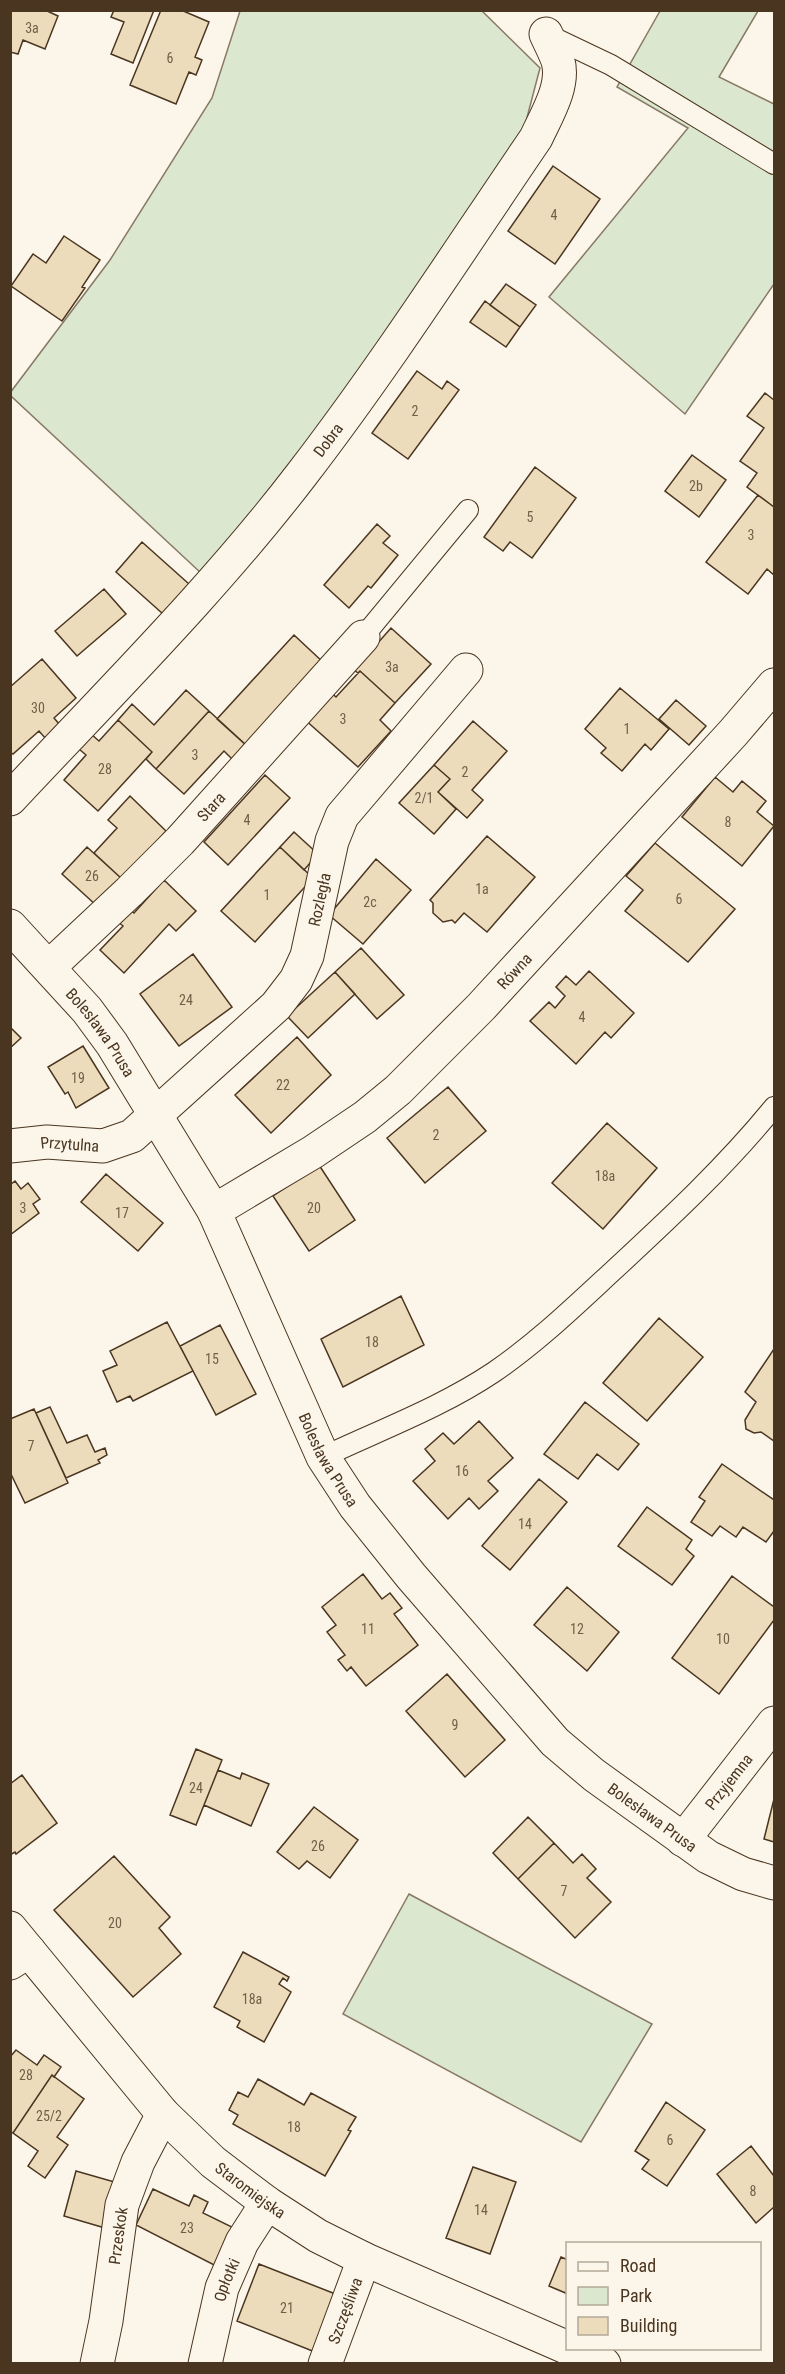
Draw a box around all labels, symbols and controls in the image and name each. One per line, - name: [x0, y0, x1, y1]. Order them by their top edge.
- house number: 3a: [25, 20, 39, 36]
- house number: 6: [167, 50, 174, 66]
- house number: 4: [551, 207, 558, 223]
- house number: 2: [412, 403, 419, 419]
- street label: Dobra: [309, 419, 347, 461]
- house number: 2b: [689, 478, 703, 494]
- house number: 5: [527, 509, 534, 525]
- house number: 3: [748, 527, 754, 543]
- house number: 3a: [385, 659, 399, 675]
- house number: 30: [31, 700, 45, 716]
- house number: 3: [340, 711, 346, 727]
- house number: 1: [624, 721, 630, 737]
- house number: 3: [192, 747, 198, 763]
- house number: 28: [98, 761, 112, 777]
- house number: 2: [462, 764, 469, 780]
- street label: Stara: [193, 788, 229, 826]
- house number: 2/1: [414, 790, 434, 806]
- house number: 4: [244, 812, 251, 828]
- house number: 8: [725, 814, 732, 830]
- house number: 26: [85, 868, 99, 884]
- street label: Rozległa: [305, 871, 335, 928]
- house number: 1a: [475, 881, 489, 897]
- house number: 1: [264, 887, 270, 903]
- house number: 6: [676, 891, 683, 907]
- house number: 2c: [363, 894, 377, 910]
- street label: Równa: [493, 949, 536, 993]
- street label: Bolesława Prusa: [62, 984, 139, 1080]
- house number: 24: [179, 992, 193, 1008]
- house number: 4: [579, 1009, 586, 1025]
- house number: 19: [71, 1070, 85, 1086]
- house number: 22: [276, 1077, 290, 1093]
- house number: 2: [433, 1127, 440, 1143]
- street label: Przytulna: [39, 1133, 100, 1156]
- house number: 18a: [595, 1168, 615, 1184]
- house number: 3: [20, 1200, 26, 1216]
- house number: 20: [307, 1200, 321, 1216]
- house number: 17: [115, 1205, 129, 1221]
- house number: 18: [365, 1334, 379, 1350]
- house number: 15: [205, 1351, 219, 1367]
- street label: Bolesława Prusa: [295, 1410, 362, 1511]
- house number: 7: [28, 1438, 35, 1454]
- house number: 16: [455, 1463, 469, 1479]
- house number: 14: [518, 1516, 532, 1532]
- house number: 11: [361, 1621, 375, 1637]
- house number: 12: [570, 1621, 584, 1637]
- house number: 10: [716, 1631, 730, 1647]
- house number: 9: [452, 1717, 458, 1733]
- street label: Przyjemna: [701, 1750, 757, 1814]
- street label: Bolesława Prusa: [604, 1779, 700, 1856]
- house number: 24: [189, 1780, 203, 1796]
- house number: 26: [311, 1838, 325, 1854]
- house number: 7: [561, 1883, 568, 1899]
- house number: 20: [108, 1915, 122, 1931]
- house number: 18a: [242, 1991, 262, 2007]
- house number: 28: [19, 2067, 33, 2083]
- house number: 25/2: [36, 2108, 62, 2124]
- house number: 18: [287, 2119, 301, 2135]
- house number: 6: [667, 2132, 674, 2148]
- street label: Staromiejska: [211, 2158, 289, 2222]
- house number: 8: [750, 2183, 757, 2199]
- house number: 14: [474, 2202, 488, 2218]
- street label: Przeskok: [105, 2205, 132, 2266]
- house number: 23: [180, 2220, 194, 2236]
- legend: [566, 2242, 761, 2350]
- street label: Opłotki: [210, 2255, 244, 2303]
- text: Road: [620, 2255, 656, 2276]
- street label: Szczęśliwa: [324, 2275, 366, 2347]
- text: Park: [620, 2285, 652, 2306]
- house number: 21: [280, 2300, 294, 2316]
- text: Building: [620, 2315, 677, 2336]

